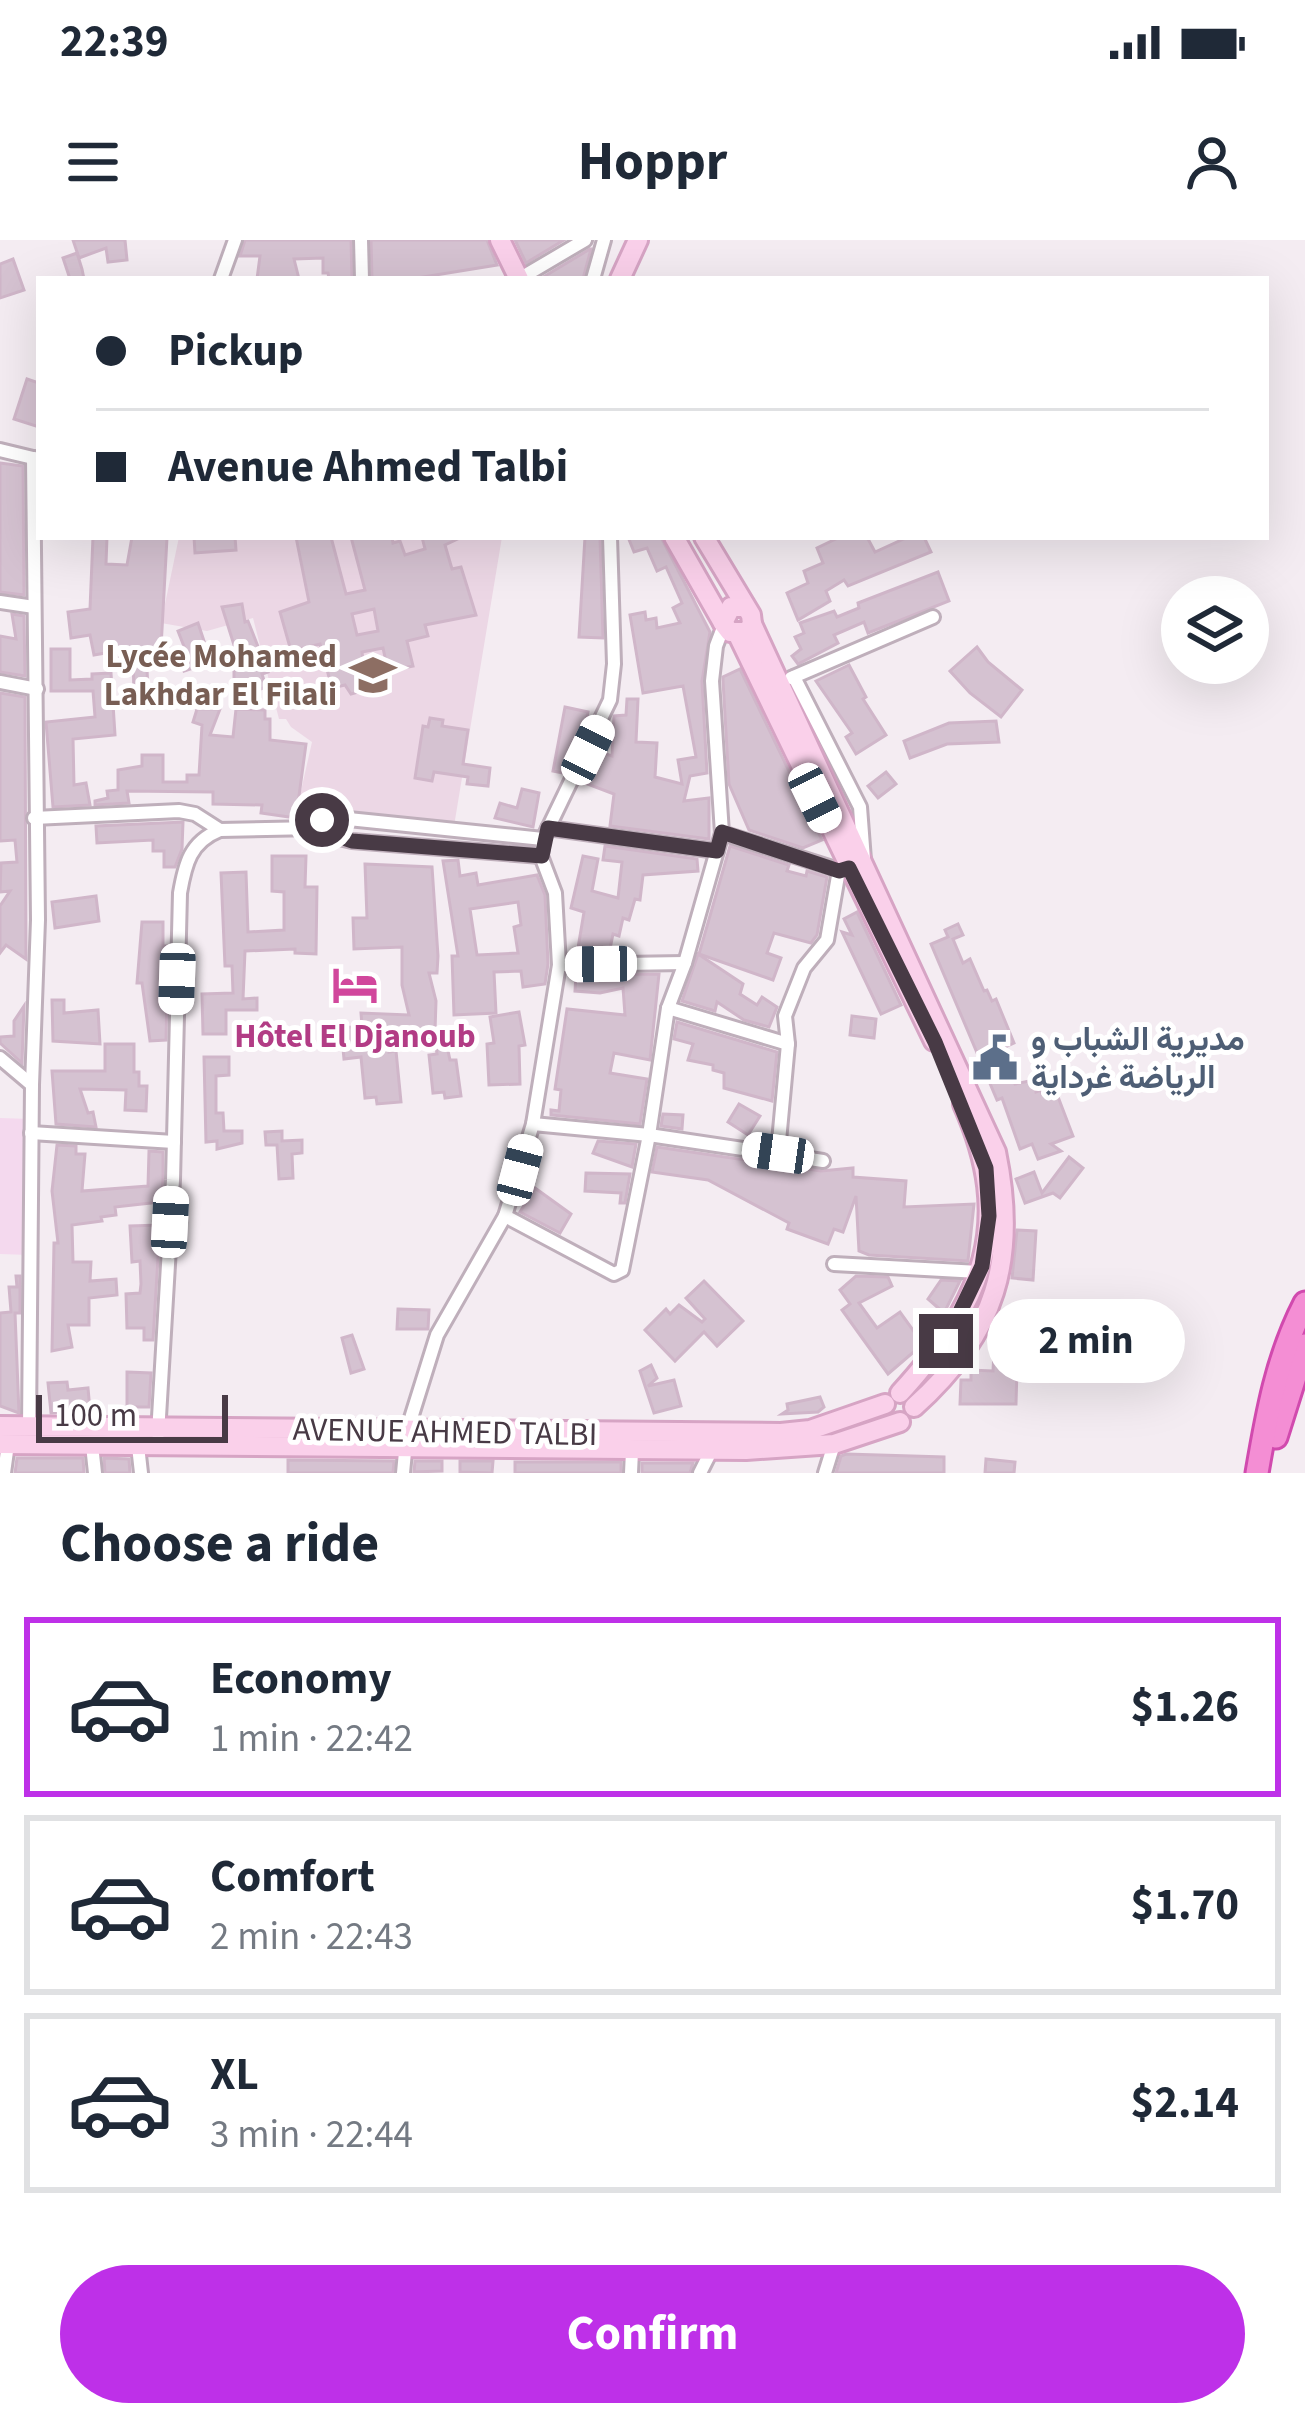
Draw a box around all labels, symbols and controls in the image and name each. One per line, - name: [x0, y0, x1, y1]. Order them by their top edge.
- text: 22:39: [60, 10, 169, 74]
- text: Hoppr: [578, 124, 727, 201]
- icon: menu: [60, 129, 126, 195]
- icon: person: [1179, 129, 1245, 195]
- text: Pickup: [168, 319, 304, 383]
- text: Avenue Ahmed Talbi: [168, 435, 568, 499]
- map controls: [1161, 576, 1269, 684]
- button: layers: [1161, 576, 1269, 684]
- place label: Lycée Mohamed Lakhdar El Filali: [104, 633, 337, 718]
- school or university icon: Lycée Mohamed Lakhdar El Filali: [348, 650, 398, 700]
- car: [556, 710, 620, 790]
- car: [783, 758, 847, 838]
- route start: [295, 793, 349, 847]
- car: [158, 942, 196, 1016]
- car: [565, 945, 637, 983]
- hotel icon: Hôtel El Djanoub: [330, 960, 380, 1010]
- place label: Hôtel El Djanoub: [234, 1013, 476, 1060]
- place label: مديرية الشباب و الرياضة غرداية: [1031, 1016, 1245, 1101]
- public building icon: مديرية الشباب و الرياضة غرداية: [970, 1033, 1020, 1083]
- car: [740, 1130, 816, 1176]
- car: [493, 1131, 547, 1209]
- car: [150, 1185, 190, 1259]
- callout: 2 min: [988, 1299, 1186, 1383]
- text: 2 min: [1039, 1313, 1133, 1369]
- route end: [919, 1314, 973, 1368]
- scale bar: [36, 1389, 228, 1442]
- text: 100 m: [54, 1392, 137, 1439]
- street label: AVENUE AHMED TALBI: [292, 1406, 598, 1458]
- text: Choose a ride: [60, 1506, 379, 1583]
- text: Economy: [210, 1647, 392, 1711]
- icon: car: [66, 1653, 174, 1761]
- text: $1.26: [1130, 1675, 1239, 1739]
- text: 1 min · 22:42: [210, 1711, 413, 1767]
- text: Comfort: [210, 1845, 375, 1909]
- icon: car: [66, 1851, 174, 1959]
- text: $1.70: [1130, 1873, 1239, 1937]
- text: 2 min · 22:43: [210, 1909, 413, 1965]
- text: XL: [210, 2043, 259, 2107]
- icon: car: [66, 2049, 174, 2157]
- text: $2.14: [1130, 2071, 1239, 2135]
- text: 3 min · 22:44: [210, 2107, 413, 2163]
- button: Confirm: [60, 2265, 1245, 2403]

